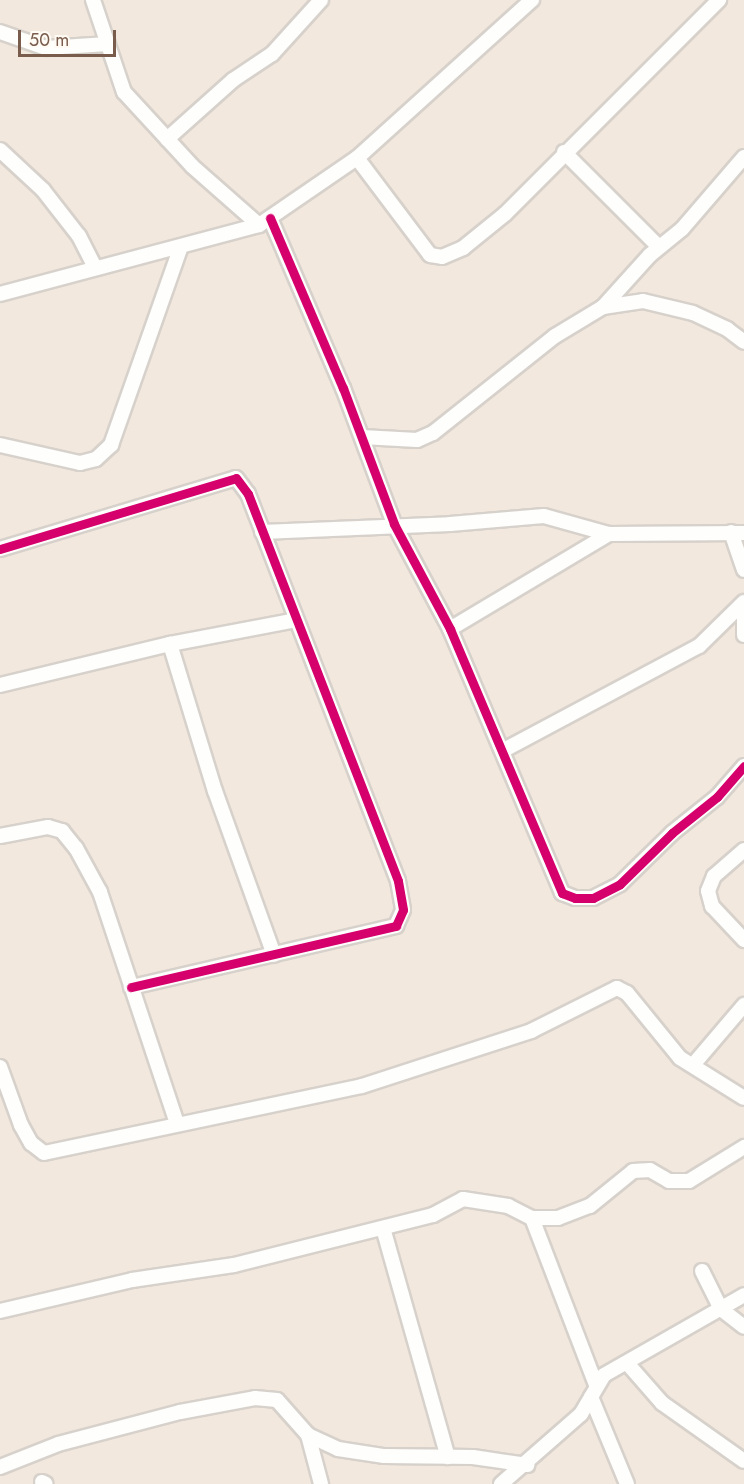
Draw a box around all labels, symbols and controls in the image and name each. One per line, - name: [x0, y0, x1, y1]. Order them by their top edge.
- scale bar: [21, 18, 118, 56]
- text: 50 m: [29, 27, 69, 53]

